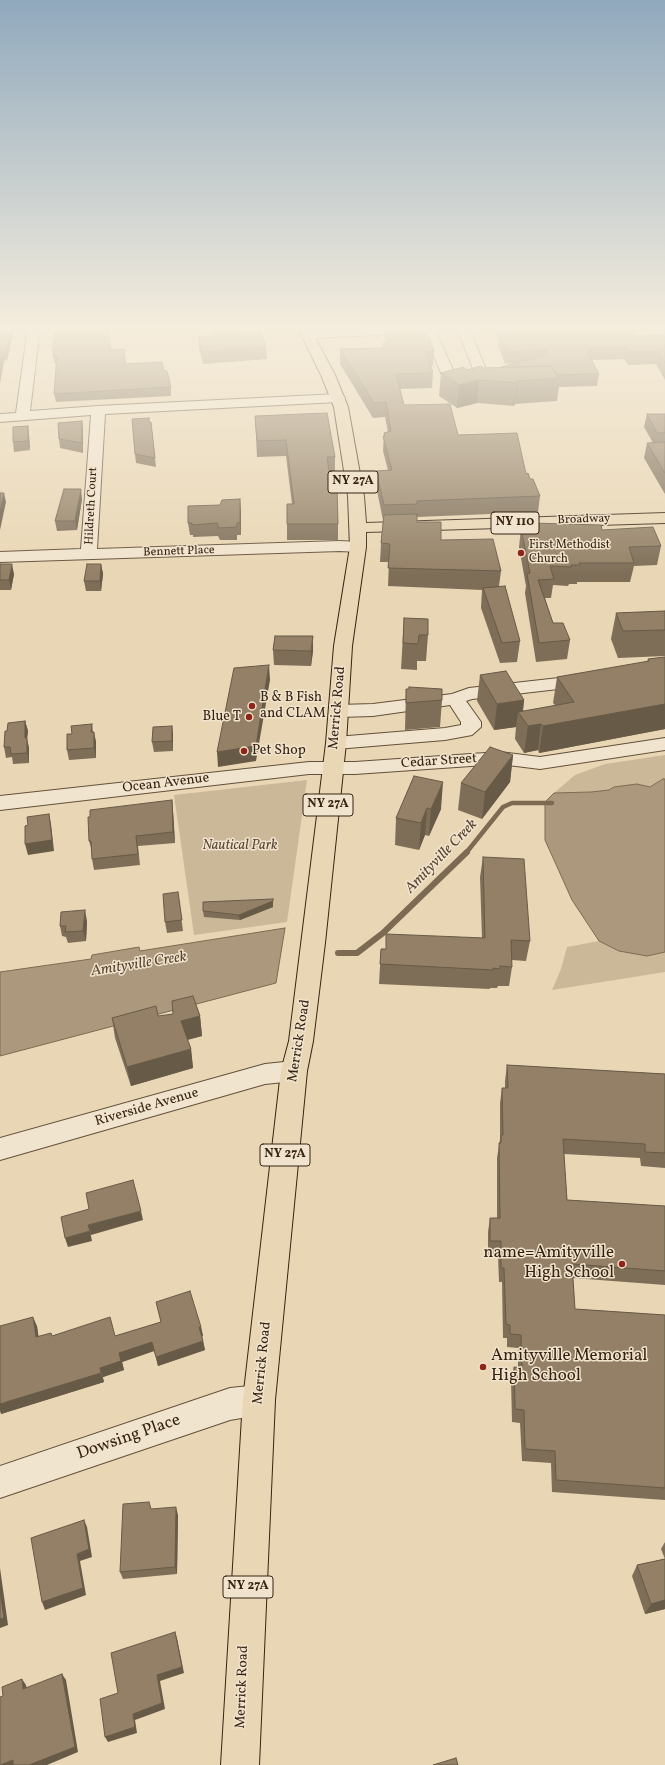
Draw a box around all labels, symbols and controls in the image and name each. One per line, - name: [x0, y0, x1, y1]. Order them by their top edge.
- street label: Hildreth Court: [83, 467, 101, 545]
- road number: NY 27A: [328, 471, 378, 493]
- road number: NY 110: [491, 512, 539, 534]
- street label: Broadway: [557, 512, 611, 528]
- place label: First Methodist Church: [529, 539, 610, 567]
- street label: Bennett Place: [143, 544, 215, 560]
- marker: First Methodist Church: [516, 548, 526, 558]
- street label: Merrick Road: [326, 666, 350, 750]
- place label: B & B Fish and CLAM: [260, 690, 326, 722]
- marker: B & B Fish and CLAM: [247, 701, 257, 711]
- place label: Blue T: [203, 709, 241, 725]
- marker: Blue T: [244, 712, 254, 722]
- place label: Pet Shop: [252, 743, 306, 759]
- marker: Pet Shop: [239, 746, 249, 756]
- street label: Cedar Street: [401, 751, 477, 773]
- street label: Ocean Avenue: [122, 770, 210, 798]
- road number: NY 27A: [303, 794, 353, 816]
- water label: Amityville Creek: [402, 816, 482, 898]
- park label: Nautical Park: [203, 838, 277, 854]
- water label: Amityville Creek: [90, 949, 188, 981]
- street label: Merrick Road: [285, 999, 315, 1083]
- street label: Riverside Avenue: [93, 1085, 201, 1131]
- road number: NY 27A: [260, 1144, 310, 1166]
- place label: name=Amityville High School: [483, 1244, 614, 1284]
- marker: name=Amityville High School: [617, 1259, 627, 1269]
- street label: Merrick Road: [250, 1321, 276, 1405]
- place label: Amityville Memorial High School: [491, 1347, 647, 1387]
- marker: Amityville Memorial High School: [478, 1362, 488, 1372]
- street label: Dowsing Place: [75, 1411, 183, 1465]
- road number: NY 27A: [223, 1576, 273, 1598]
- street label: Merrick Road: [233, 1645, 253, 1729]

